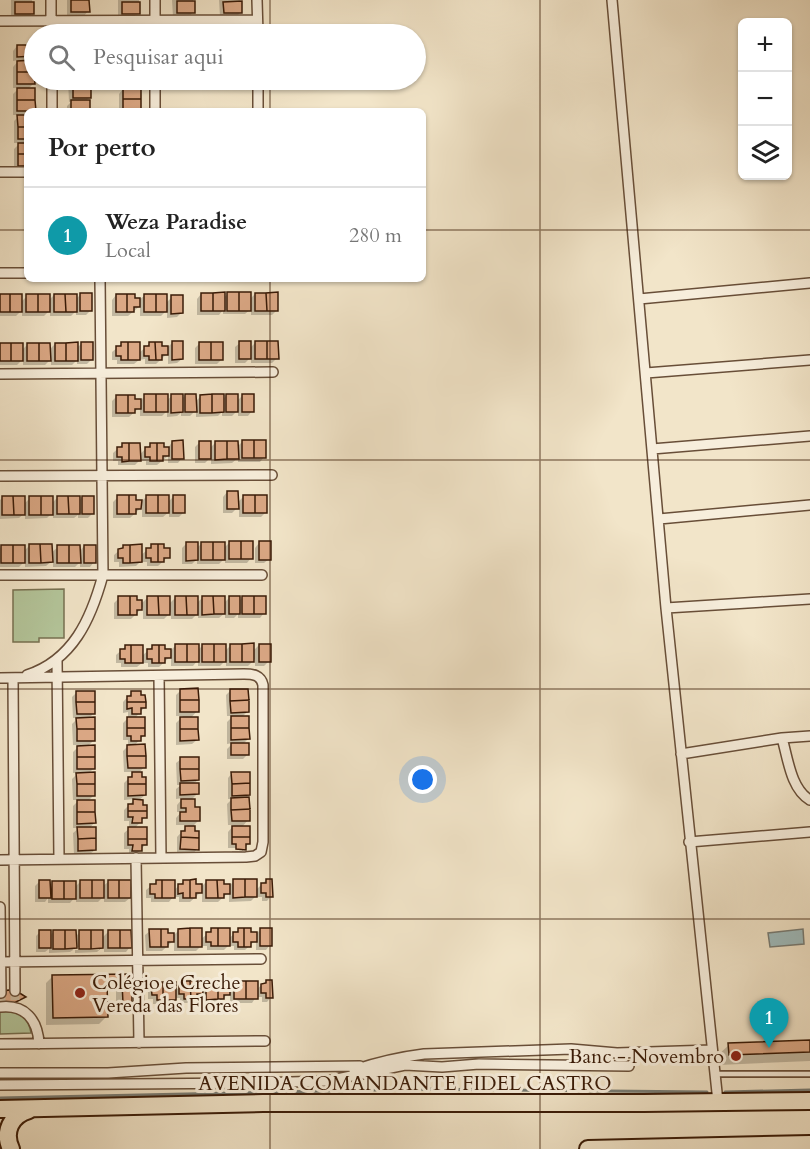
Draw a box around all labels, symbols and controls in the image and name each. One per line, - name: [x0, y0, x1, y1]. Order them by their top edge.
- map controls: [738, 18, 792, 180]
- button: +: [738, 18, 792, 72]
- search box: [24, 24, 426, 90]
- icon: search: [45, 41, 78, 74]
- text: Pesquisar aqui: [93, 42, 224, 72]
- button: −: [738, 72, 792, 126]
- button: layers: [738, 126, 792, 180]
- text: Por perto: [48, 130, 156, 165]
- text: Weza Paradise: [105, 207, 247, 237]
- text: 1: [62, 222, 73, 249]
- text: 280 m: [349, 222, 402, 249]
- text: Local: [105, 237, 151, 264]
- your location: [408, 765, 437, 794]
- place label: Colégio e Creche Vereda das Flores: [92, 969, 241, 1019]
- marker: Colégio e Creche Vereda das Flores: [73, 986, 87, 1000]
- pin: 1: [750, 998, 788, 1048]
- place label: Banc - Novembro: [569, 1043, 724, 1070]
- marker: Banc - Novembro: [729, 1049, 743, 1063]
- street label: AVENIDA COMANDANTE FIDEL CASTRO: [198, 1070, 612, 1097]

